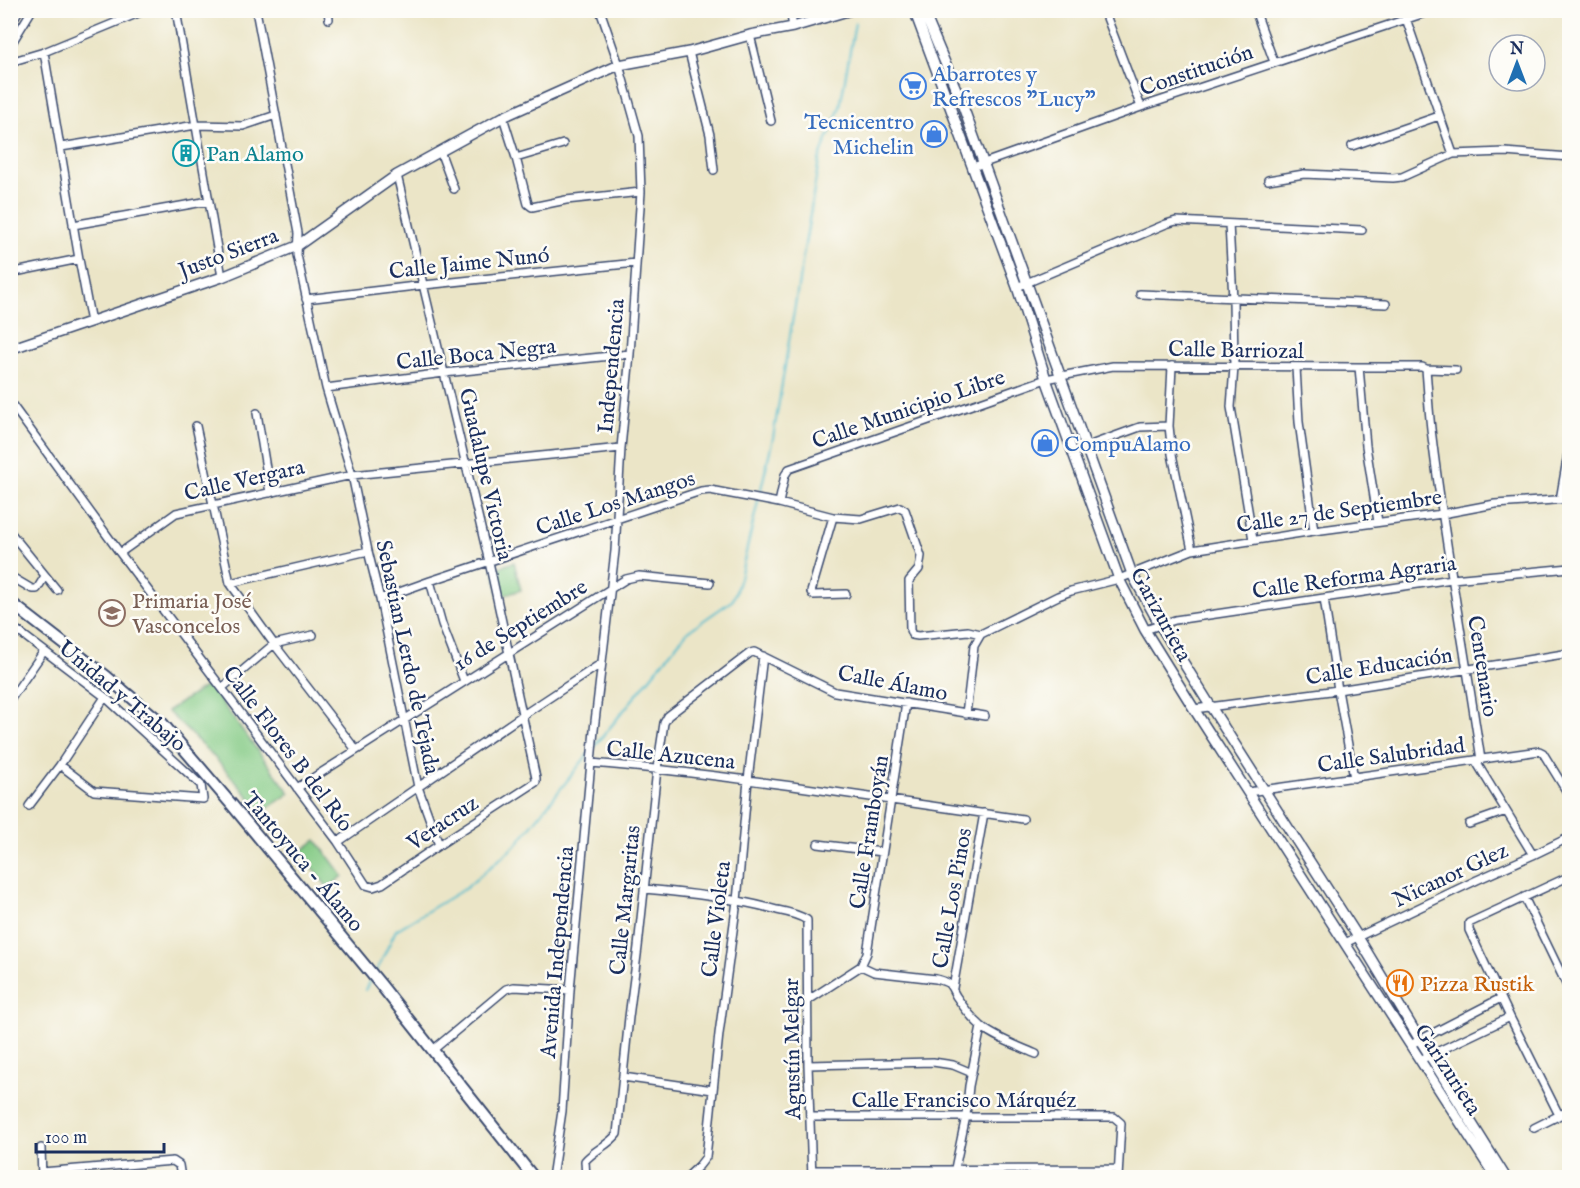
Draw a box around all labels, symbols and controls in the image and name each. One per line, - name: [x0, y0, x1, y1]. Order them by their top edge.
- north arrow: [1487, 33, 1547, 93]
- street label: Constitución: [1136, 38, 1257, 103]
- text: N: [1509, 40, 1524, 60]
- place label: Abarrotes y Refrescos "Lucy": [931, 61, 1096, 114]
- supermarket icon: Abarrotes y Refrescos "Lucy": [898, 71, 928, 101]
- place label: Tecnicentro Michelin: [804, 109, 914, 162]
- shop icon: Tecnicentro Michelin: [919, 119, 949, 149]
- building icon: Pan Alamo: [171, 138, 201, 168]
- place label: Pan Alamo: [206, 141, 304, 169]
- street label: Justo Sierra: [172, 222, 283, 287]
- street label: Calle Jaime Nunó: [388, 242, 551, 286]
- street label: Independencia: [592, 297, 632, 435]
- street label: Calle Boca Negra: [395, 333, 558, 377]
- street label: Calle Barriozal: [1168, 336, 1304, 366]
- street label: Calle Municipio Libre: [808, 364, 1009, 456]
- street label: Guadalupe Victoria: [452, 385, 519, 564]
- shop icon: CompuAlamo: [1030, 428, 1060, 458]
- place label: CompuAlamo: [1064, 431, 1191, 459]
- street label: Calle Vergara: [182, 453, 308, 508]
- street label: Calle Los Mangos: [532, 465, 699, 543]
- street label: Calle 27 de Septiembre: [1235, 484, 1444, 540]
- street label: Sebastian Lerdo de Tejada: [368, 538, 446, 778]
- street label: Calle Reforma Agraria: [1250, 550, 1459, 606]
- street label: Garizurieta: [1123, 563, 1198, 667]
- street label: 16 de Septiembre: [449, 573, 593, 678]
- place label: Primaria José Vasconcelos: [131, 588, 252, 641]
- school or university icon: Primaria José Vasconcelos: [97, 598, 127, 628]
- street label: Centenario: [1460, 614, 1504, 719]
- street label: Unidad y Trabajo: [52, 635, 192, 759]
- street label: Calle Educación: [1304, 642, 1455, 692]
- street label: Calle Álamo: [835, 660, 950, 708]
- street label: Calle Flores B del Río: [216, 661, 359, 838]
- street label: Calle Salubridad: [1316, 732, 1467, 780]
- street label: Calle Azucena: [605, 735, 737, 777]
- street label: Calle Framboyán: [844, 753, 896, 911]
- street label: Tantoyuca - Álamo: [236, 786, 369, 938]
- street label: Veracruz: [401, 790, 484, 858]
- street label: Calle Margaritas: [604, 824, 648, 977]
- street label: Calle Los Pinos: [927, 826, 979, 971]
- street label: Nicanor Glez: [1389, 837, 1513, 915]
- street label: Avenida Independencia: [535, 844, 581, 1060]
- street label: Calle Violeta: [696, 859, 738, 979]
- restaurant icon: Pizza Rustik: [1385, 968, 1415, 998]
- place label: Pizza Rustik: [1420, 971, 1534, 999]
- street label: Agustín Melgar: [778, 978, 808, 1121]
- street label: Garizurieta: [1407, 1019, 1488, 1122]
- street label: Calle Francisco Márquéz: [851, 1087, 1077, 1115]
- scale bar: [36, 1116, 164, 1154]
- text: 100 m: [45, 1127, 87, 1150]

